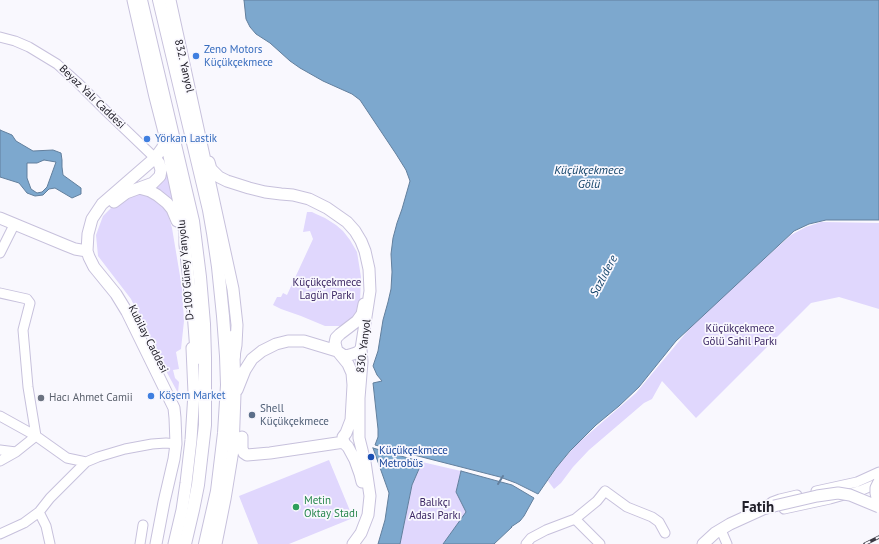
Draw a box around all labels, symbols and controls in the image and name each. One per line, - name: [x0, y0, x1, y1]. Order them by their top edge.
- street label: 832. Yanyol: [171, 38, 197, 94]
- place label: Zeno Motors Küçükçekmece: [204, 43, 273, 69]
- marker: Zeno Motors Küçükçekmece: [191, 51, 201, 61]
- street label: Beyaz Yalı Caddesi: [56, 62, 128, 132]
- place label: Yörkan Lastik: [155, 132, 217, 146]
- marker: Yörkan Lastik: [142, 134, 152, 144]
- water label: Küçükçekmece Gölü: [554, 164, 624, 192]
- street label: D-100 Güney Yanyolu: [175, 219, 197, 321]
- water label: Sazlıdere: [587, 253, 621, 299]
- park label: Küçükçekmece Lagün Parkı: [293, 276, 361, 302]
- street label: Kubilay Caddesi: [125, 303, 171, 375]
- street label: 830. Yanyol: [354, 318, 374, 374]
- park label: Küçükçekmece Gölü Sahil Parkı: [703, 322, 777, 348]
- place label: Köşem Market: [159, 389, 226, 403]
- place label: Hacı Ahmet Camii: [49, 391, 133, 405]
- marker: Köşem Market: [146, 391, 156, 401]
- marker: Hacı Ahmet Camii: [36, 393, 46, 403]
- place label: Shell Küçükçekmece: [260, 402, 329, 428]
- marker: Shell Küçükçekmece: [247, 410, 257, 420]
- place label: Küçükçekmece Metrobüs: [379, 444, 448, 470]
- marker: Küçükçekmece Metrobüs: [366, 452, 376, 462]
- place label: Metin Oktay Stadı: [304, 494, 358, 520]
- park label: Balıkçı Adası Parkı: [409, 496, 461, 522]
- district label: Fatih: [742, 499, 774, 517]
- marker: Metin Oktay Stadı: [291, 502, 301, 512]

